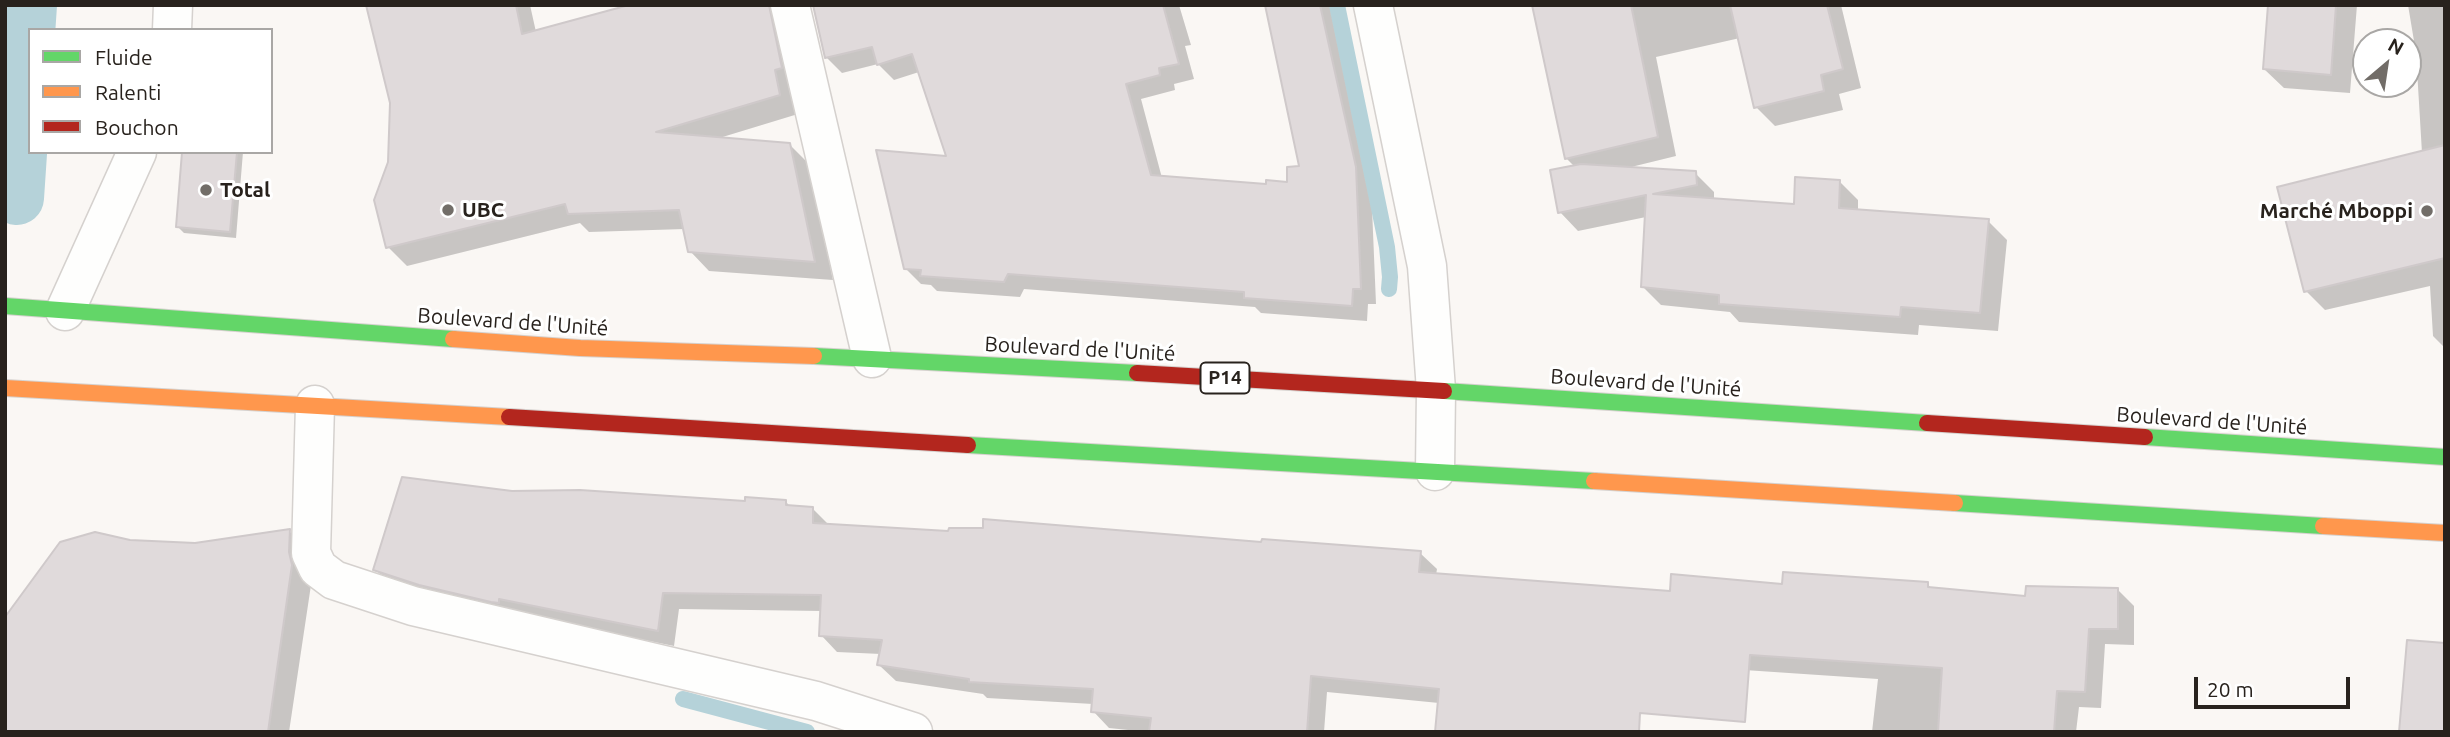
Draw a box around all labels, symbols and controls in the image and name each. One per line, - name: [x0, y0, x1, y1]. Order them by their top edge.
- legend: [28, 28, 273, 154]
- north arrow: [2352, 28, 2422, 98]
- text: N: [2385, 33, 2408, 59]
- text: Fluide: [95, 45, 153, 69]
- text: Ralenti: [95, 80, 161, 104]
- text: Bouchon: [95, 115, 179, 139]
- place label: Total: [220, 177, 270, 203]
- marker: Total: [198, 182, 214, 198]
- place label: UBC: [462, 197, 504, 223]
- place label: Marché Mboppi: [2260, 198, 2413, 224]
- marker: UBC: [440, 202, 456, 218]
- marker: Marché Mboppi: [2419, 203, 2435, 219]
- street label: Boulevard de l'Unité: [417, 303, 609, 341]
- street label: Boulevard de l'Unité: [984, 331, 1176, 367]
- road number: P14: [1200, 362, 1250, 394]
- street label: Boulevard de l'Unité: [1550, 364, 1742, 402]
- street label: Boulevard de l'Unité: [2116, 402, 2308, 440]
- scale bar: [2198, 664, 2354, 708]
- text: 20 m: [2207, 677, 2254, 701]

